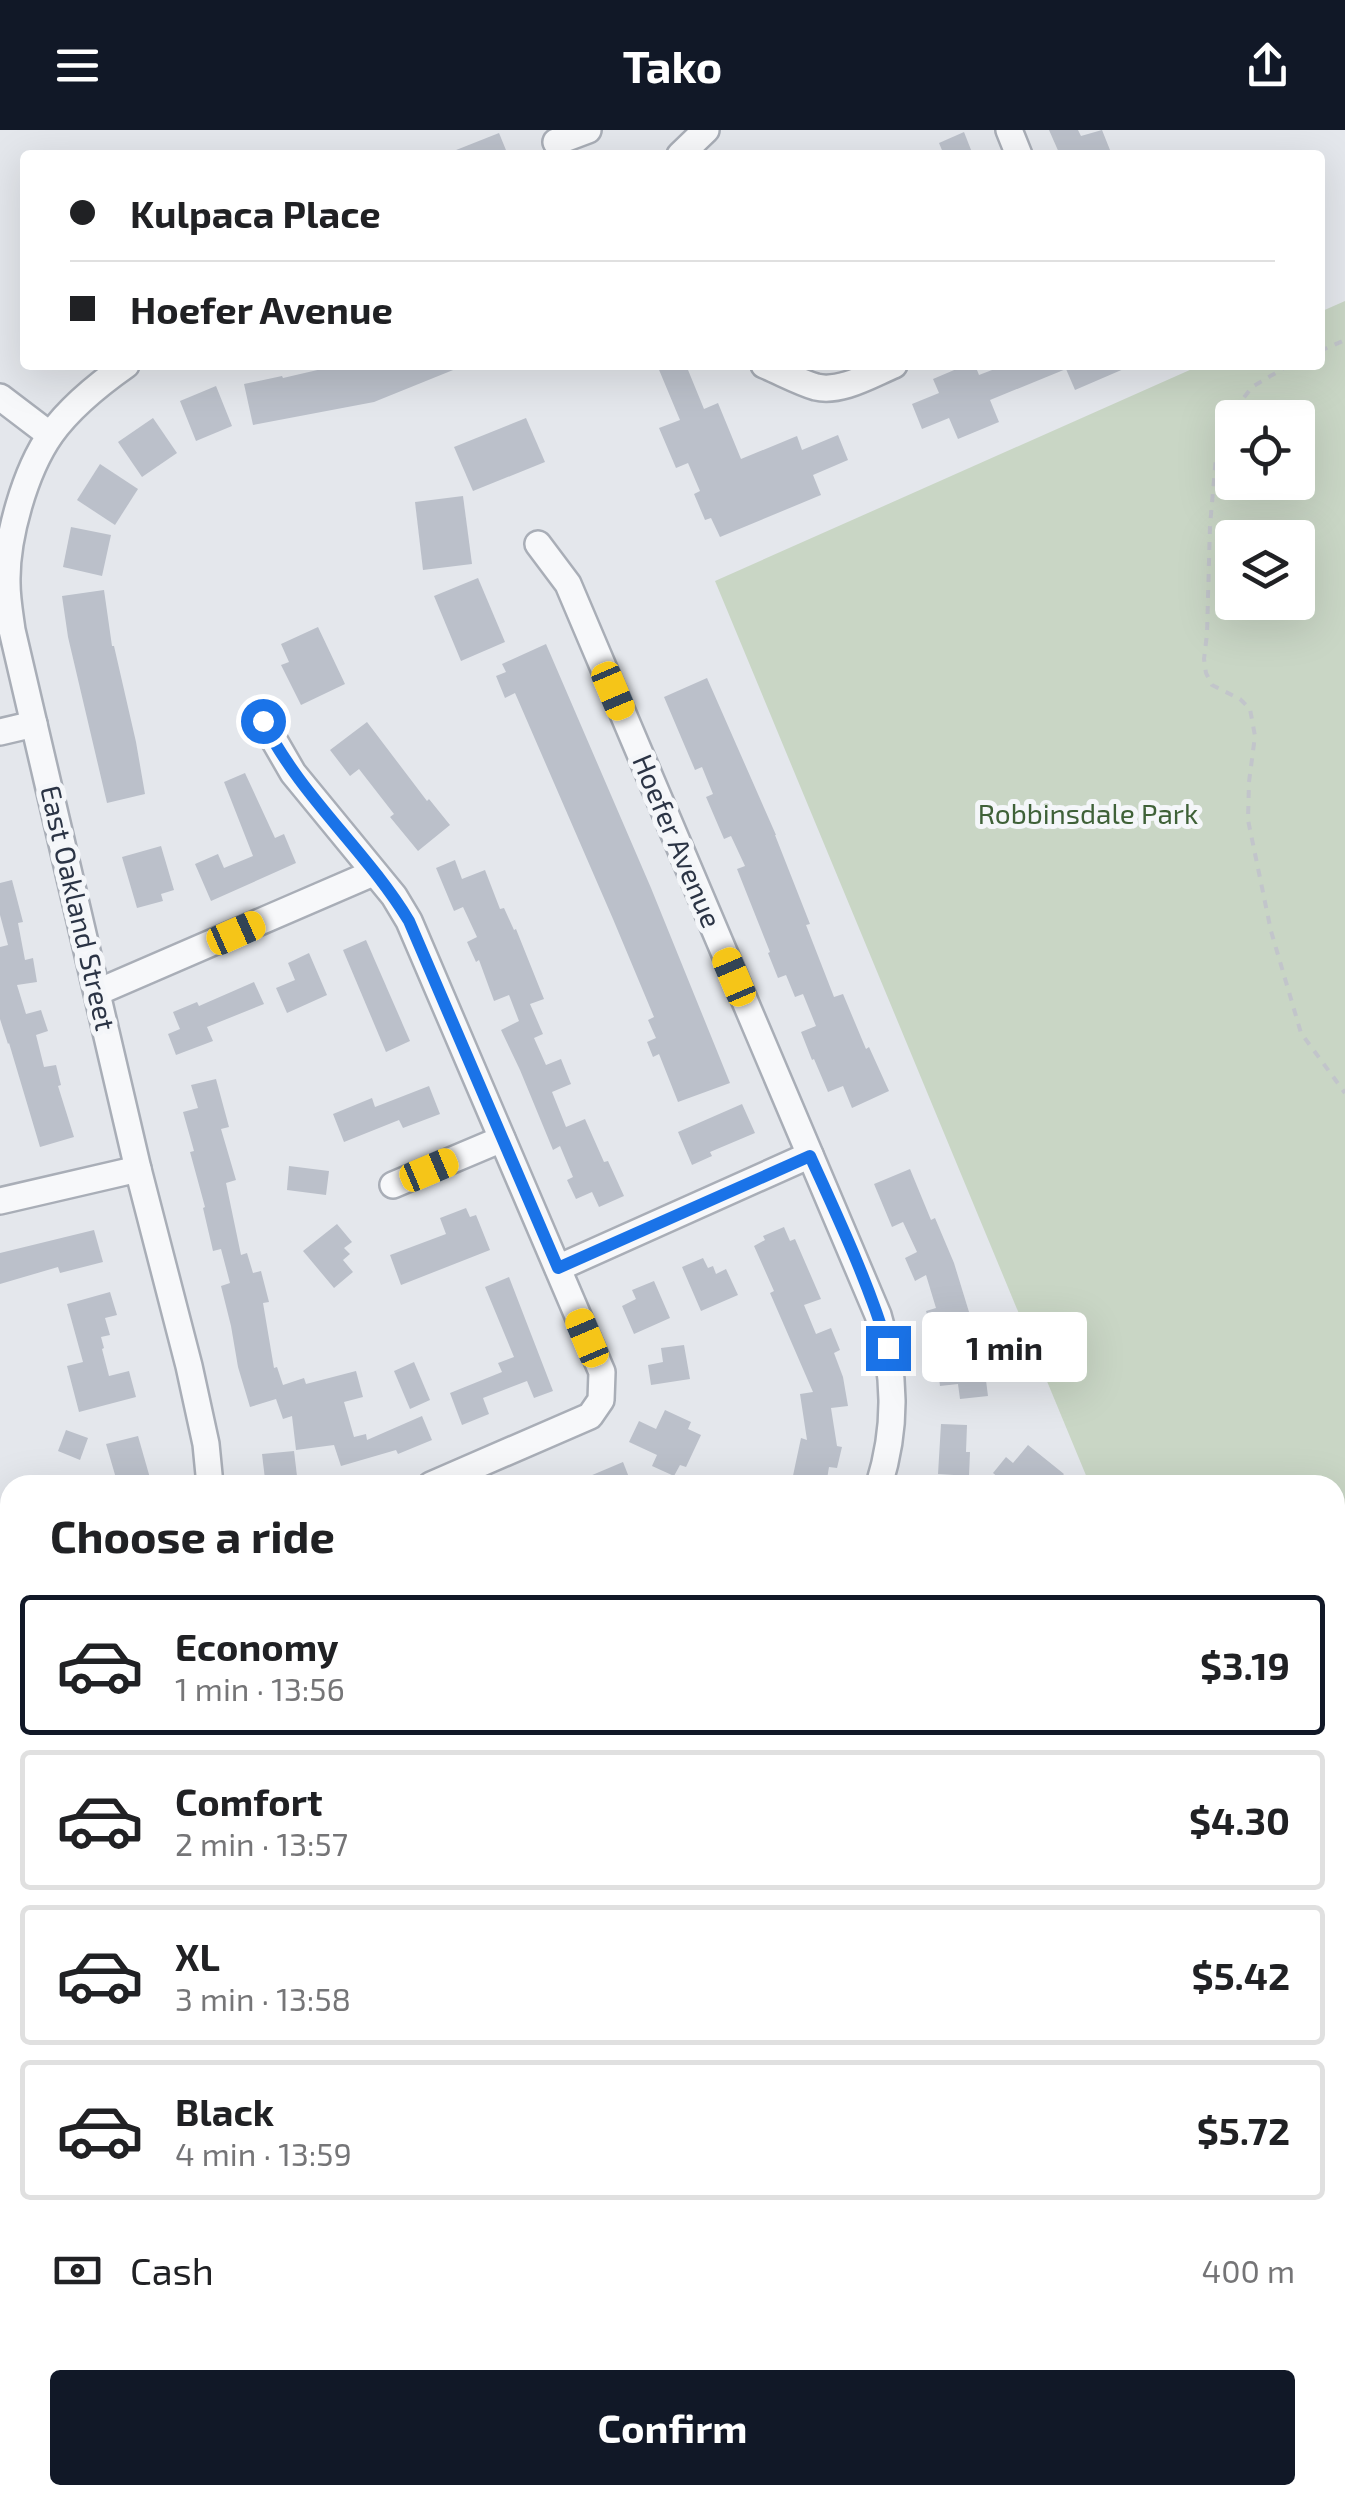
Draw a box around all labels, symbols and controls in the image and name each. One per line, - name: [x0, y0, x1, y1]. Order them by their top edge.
- icon: menu: [50, 38, 105, 93]
- text: Tako: [623, 38, 722, 92]
- icon: share: [1240, 38, 1295, 93]
- text: Kulpaca Place: [130, 190, 381, 236]
- text: Hoefer Avenue: [130, 286, 393, 332]
- map controls: [1215, 400, 1315, 620]
- button: locate: [1215, 400, 1315, 500]
- button: layers: [1215, 520, 1315, 620]
- car: [587, 658, 639, 724]
- route start: [241, 699, 286, 744]
- street label: Hoefer Avenue: [626, 749, 730, 932]
- street label: East Oakland Street: [34, 782, 124, 1034]
- park label: Robbinsdale Park: [978, 796, 1198, 830]
- car: [202, 907, 270, 959]
- car: [708, 944, 760, 1010]
- car: [396, 1144, 462, 1196]
- car: [561, 1305, 613, 1371]
- callout: 1 min: [923, 1313, 1088, 1383]
- route end: [866, 1326, 911, 1371]
- text: 1 min: [966, 1328, 1043, 1366]
- text: Choose a ride: [50, 1508, 335, 1562]
- icon: car: [55, 1620, 145, 1710]
- text: Economy: [175, 1623, 339, 1669]
- text: $3.19: [1200, 1642, 1290, 1688]
- text: 1 min · 13:56: [175, 1669, 345, 1707]
- icon: car: [55, 1775, 145, 1865]
- text: Comfort: [175, 1778, 323, 1824]
- text: $4.30: [1189, 1797, 1290, 1843]
- text: 2 min · 13:57: [175, 1824, 348, 1862]
- icon: car: [55, 1930, 145, 2020]
- text: XL: [175, 1933, 220, 1979]
- text: $5.42: [1192, 1952, 1290, 1998]
- text: 3 min · 13:58: [175, 1979, 351, 2017]
- icon: car: [55, 2085, 145, 2175]
- text: Black: [175, 2088, 274, 2134]
- text: $5.72: [1197, 2107, 1290, 2153]
- text: 4 min · 13:59: [175, 2134, 352, 2172]
- icon: cash: [50, 2243, 105, 2298]
- text: Cash: [130, 2247, 214, 2293]
- text: 400 m: [1202, 2251, 1295, 2289]
- button: Confirm: [50, 2370, 1295, 2485]

